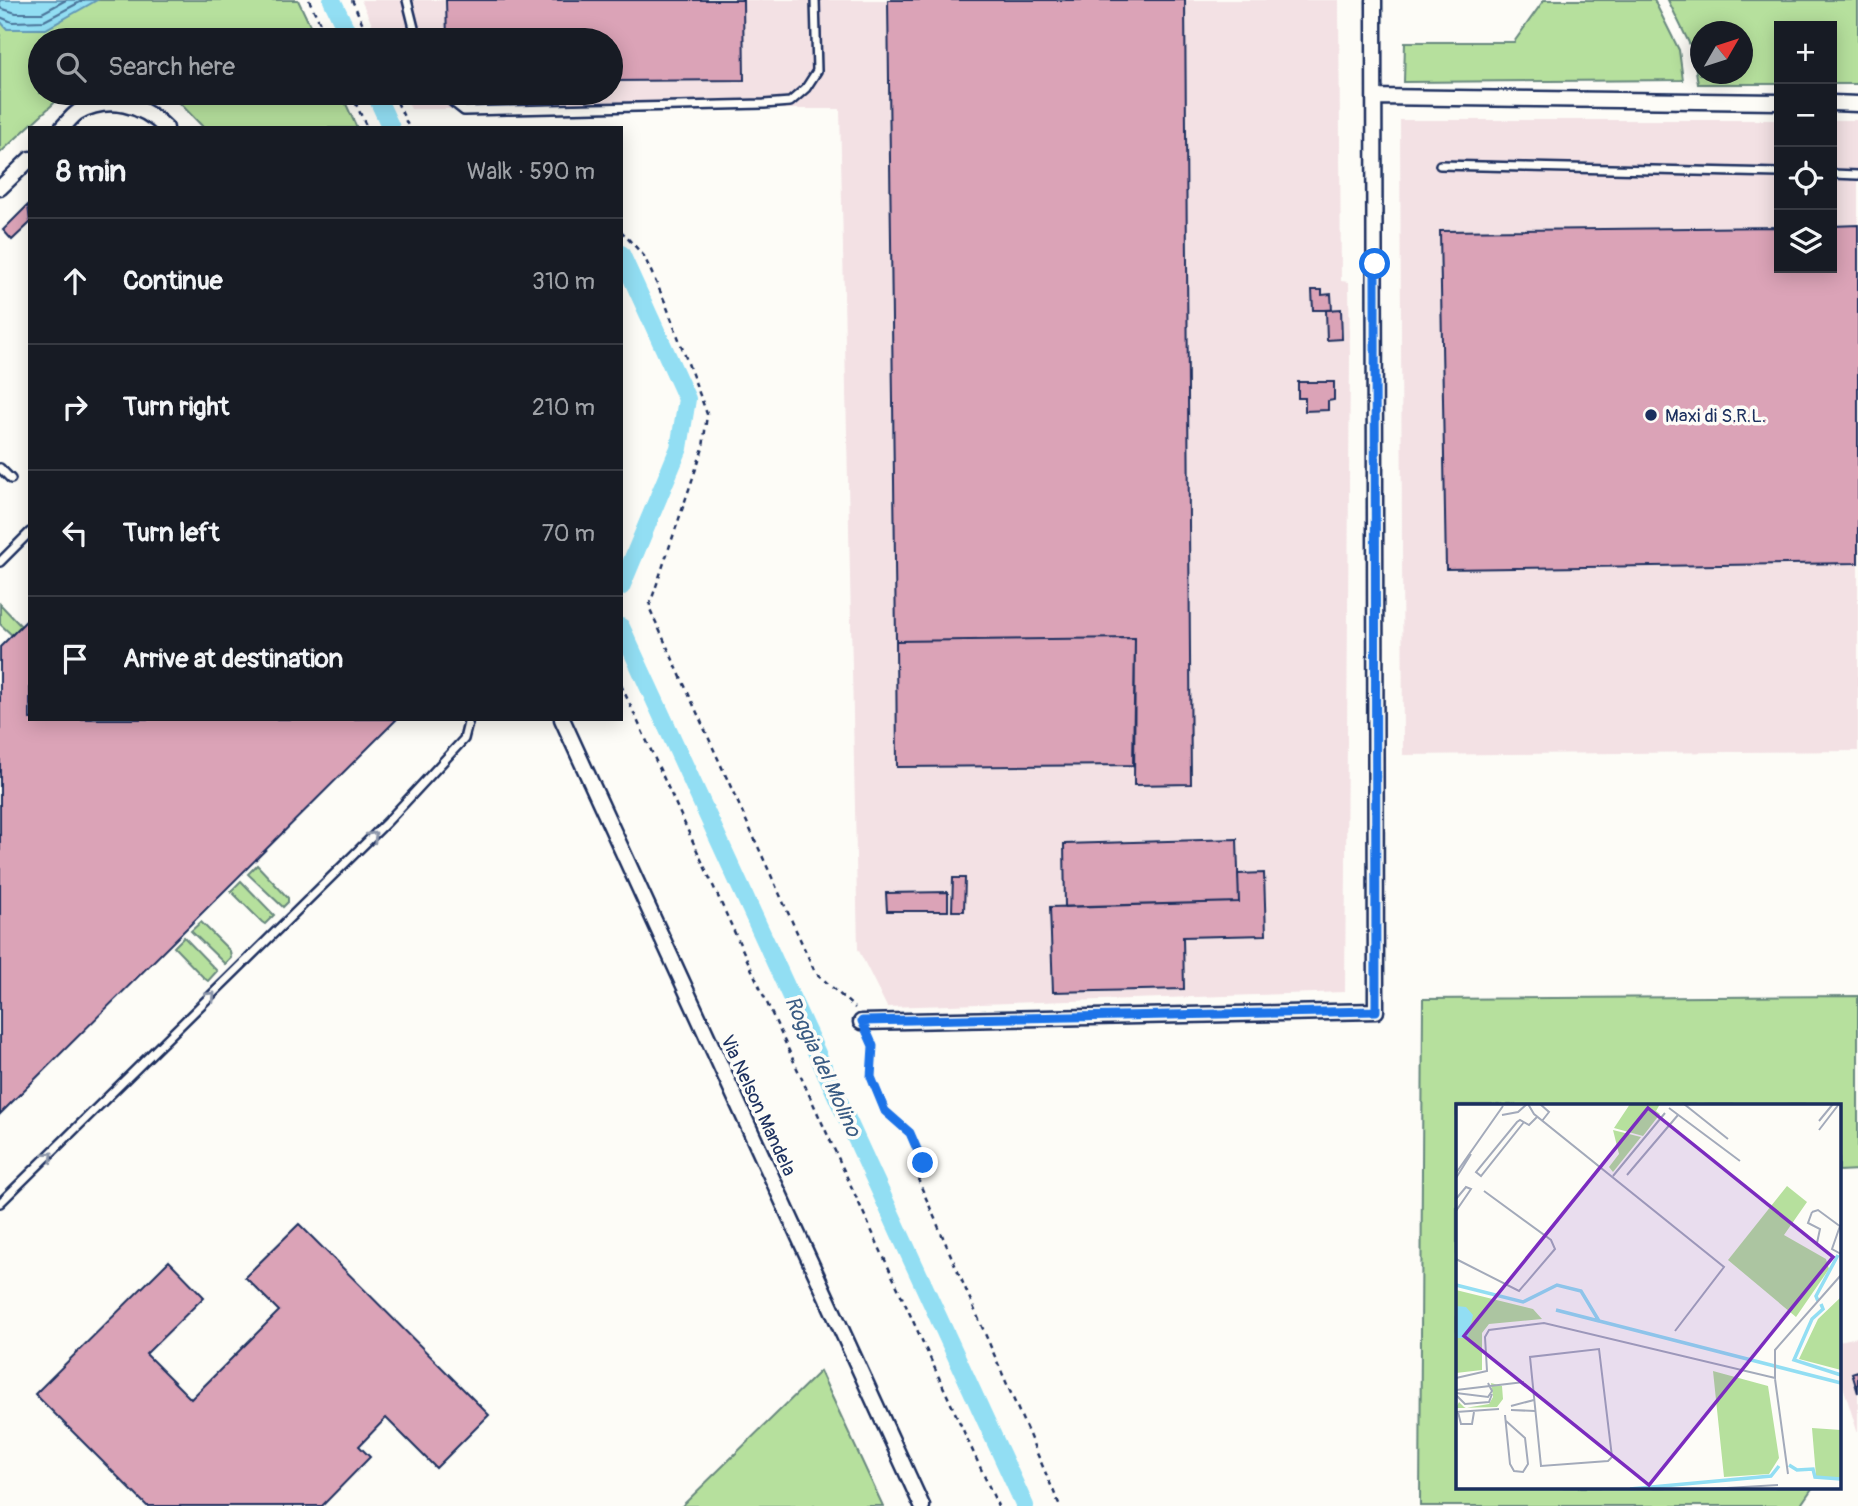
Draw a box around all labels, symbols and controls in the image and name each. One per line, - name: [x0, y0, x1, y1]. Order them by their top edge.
- north arrow: [1690, 21, 1753, 84]
- map controls: [1774, 21, 1837, 273]
- button: +: [1774, 21, 1837, 84]
- search box: [28, 28, 623, 105]
- icon: search: [52, 48, 90, 86]
- text: Search here: [108, 51, 235, 83]
- button: −: [1774, 84, 1837, 147]
- button: locate: [1774, 147, 1837, 210]
- text: 8 min: [56, 153, 126, 190]
- text: Walk · 590 m: [467, 157, 595, 186]
- button: layers: [1774, 210, 1837, 273]
- route start: [1359, 248, 1390, 279]
- icon: ahead: [56, 262, 94, 300]
- text: Continue: [123, 265, 223, 297]
- text: 310 m: [532, 267, 595, 296]
- icon: right: [56, 388, 94, 426]
- text: Turn right: [123, 391, 229, 423]
- text: 210 m: [532, 393, 595, 422]
- place label: Maxi di S.R.L.: [1665, 404, 1766, 428]
- marker: Maxi di S.R.L.: [1643, 407, 1659, 423]
- icon: left: [56, 514, 94, 552]
- text: Turn left: [123, 517, 219, 549]
- text: 70 m: [542, 519, 595, 548]
- icon: arrive: [56, 640, 94, 678]
- text: Arrive at destination: [123, 643, 343, 675]
- one-way arrow: [364, 832, 377, 845]
- one-way arrow: [203, 992, 216, 1005]
- water label: Roggia del Molino: [778, 992, 868, 1142]
- street label: Via Nelson Mandela: [715, 1031, 801, 1180]
- inset map: [1456, 1104, 1840, 1488]
- route end: [907, 1147, 938, 1178]
- one-way arrow: [41, 1151, 54, 1164]

